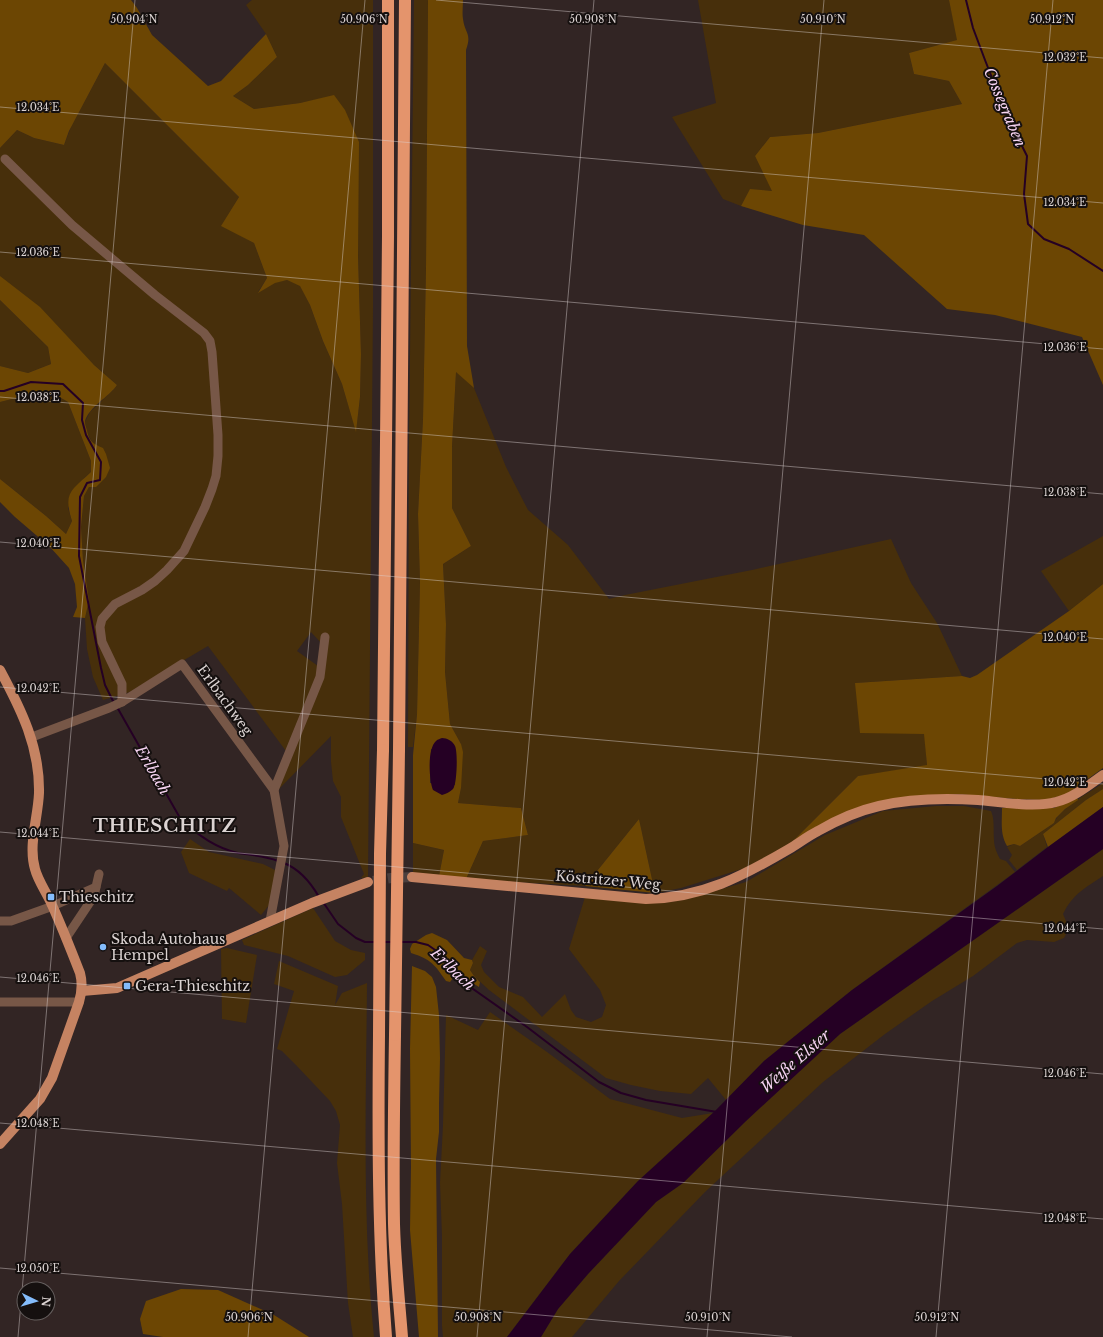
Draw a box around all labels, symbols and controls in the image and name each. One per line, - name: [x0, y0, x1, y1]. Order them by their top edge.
- text: 50.904°N: [111, 13, 158, 26]
- text: 50.906°N: [340, 13, 388, 26]
- text: 50.908°N: [569, 13, 617, 26]
- text: 50.910°N: [800, 13, 846, 26]
- text: 50.912°N: [1030, 13, 1074, 26]
- text: 12.032°E: [1043, 51, 1087, 64]
- water label: Cossegraben: [980, 64, 1030, 150]
- text: 12.034°E: [17, 101, 59, 114]
- text: 12.034°E: [1044, 196, 1086, 209]
- text: 12.036°E: [16, 246, 60, 259]
- text: 12.036°E: [1043, 341, 1087, 354]
- text: 12.038°E: [16, 391, 60, 404]
- text: 12.038°E: [1043, 486, 1087, 499]
- text: 12.040°E: [16, 537, 60, 550]
- text: 12.040°E: [1043, 631, 1087, 644]
- street label: Erlbachweg: [193, 661, 257, 739]
- text: 12.042°E: [17, 682, 59, 695]
- water label: Erlbach: [131, 741, 175, 799]
- text: 12.042°E: [1044, 776, 1086, 789]
- district label: THIESCHITZ: [93, 815, 237, 837]
- text: 12.044°E: [17, 827, 59, 840]
- street label: Köstritzer Weg: [555, 866, 662, 894]
- place label: Thieschitz: [59, 888, 134, 906]
- marker: Thieschitz: [46, 892, 56, 902]
- text: 12.044°E: [1044, 922, 1086, 935]
- place label: Skoda Autohaus Hempel: [111, 930, 225, 964]
- marker: Skoda Autohaus Hempel: [98, 942, 108, 952]
- water label: Erlbach: [426, 943, 479, 995]
- text: 12.046°E: [16, 972, 60, 985]
- place label: Gera-Thieschitz: [135, 977, 250, 995]
- marker: Gera-Thieschitz: [122, 981, 132, 991]
- water label: Weiße Elster: [756, 1025, 835, 1097]
- text: 12.046°E: [1043, 1067, 1087, 1080]
- text: 12.048°E: [17, 1117, 59, 1130]
- text: 12.048°E: [1044, 1212, 1086, 1225]
- text: 12.050°E: [16, 1262, 60, 1275]
- north arrow: [16, 1281, 56, 1321]
- text: N: [38, 1296, 53, 1308]
- text: 50.906°N: [225, 1311, 273, 1324]
- text: 50.908°N: [454, 1311, 502, 1324]
- text: 50.910°N: [685, 1311, 731, 1324]
- text: 50.912°N: [915, 1311, 959, 1324]

